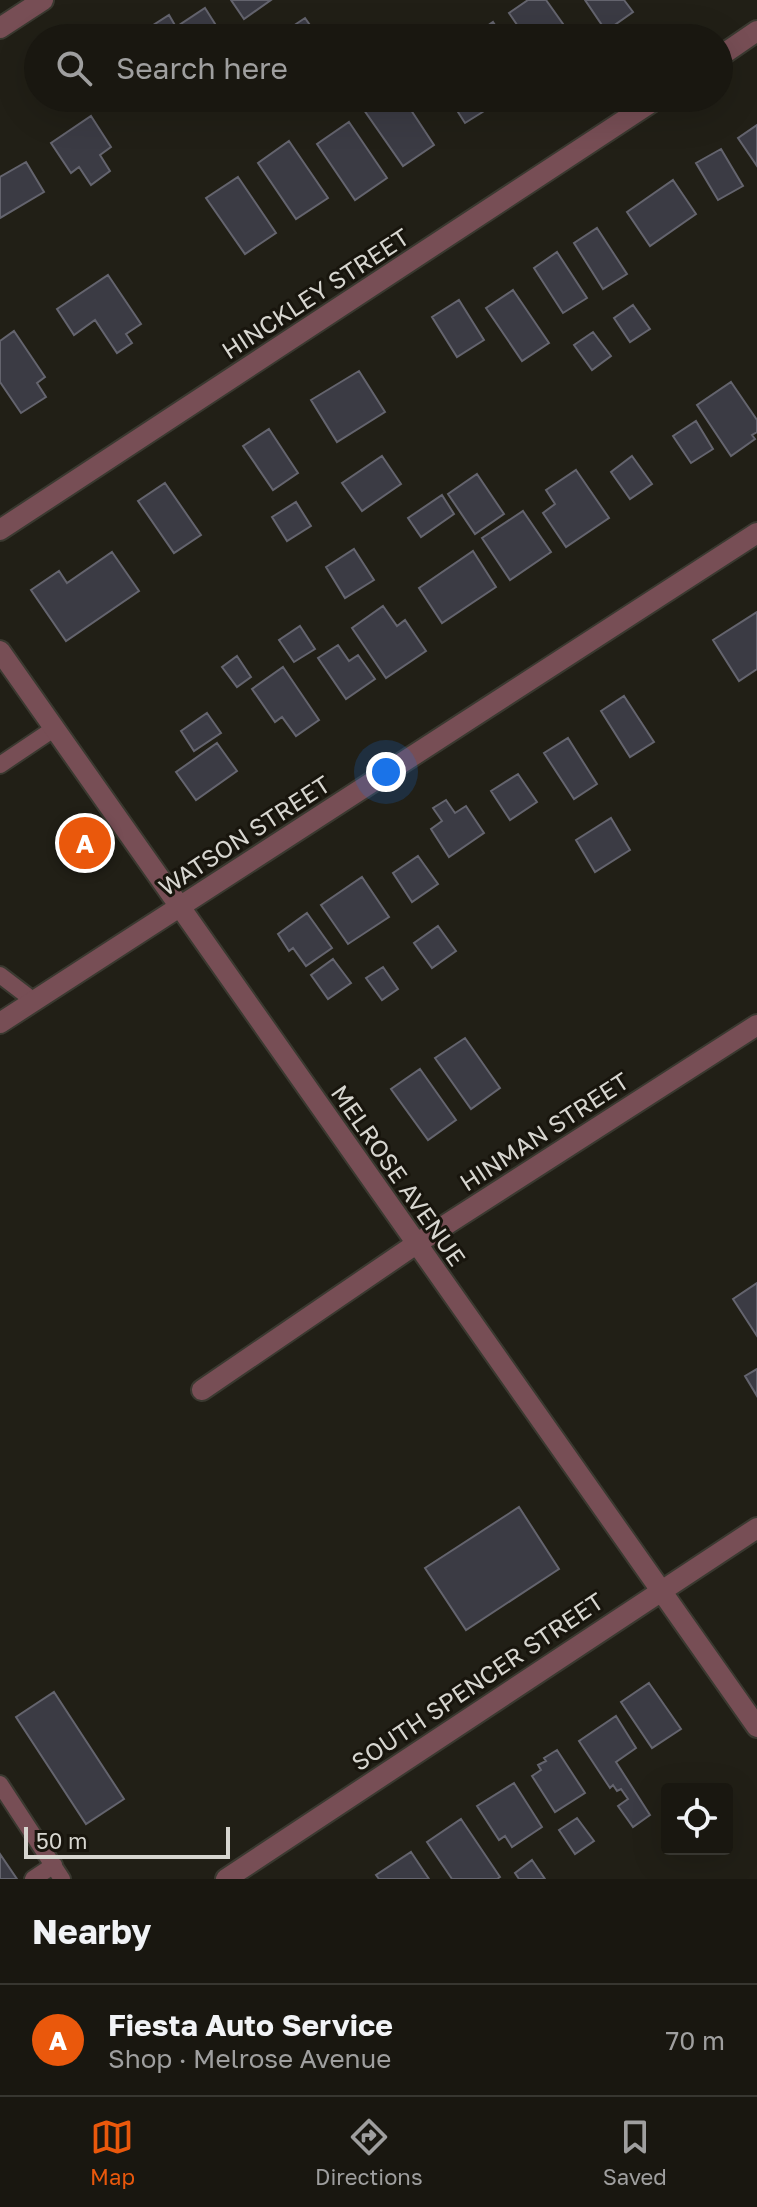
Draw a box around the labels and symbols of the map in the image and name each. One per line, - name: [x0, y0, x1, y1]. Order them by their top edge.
- street label: HINCKLEY STREET: [216, 222, 414, 364]
- your location: [366, 752, 406, 792]
- street label: WATSON STREET: [153, 769, 335, 901]
- pin: A: [59, 813, 111, 873]
- street label: HINMAN STREET: [454, 1065, 634, 1196]
- street label: MELROSE AVENUE: [326, 1079, 472, 1271]
- street label: SOUTH SPENCER STREET: [345, 1586, 609, 1776]
- scale bar: [24, 1823, 230, 1859]

